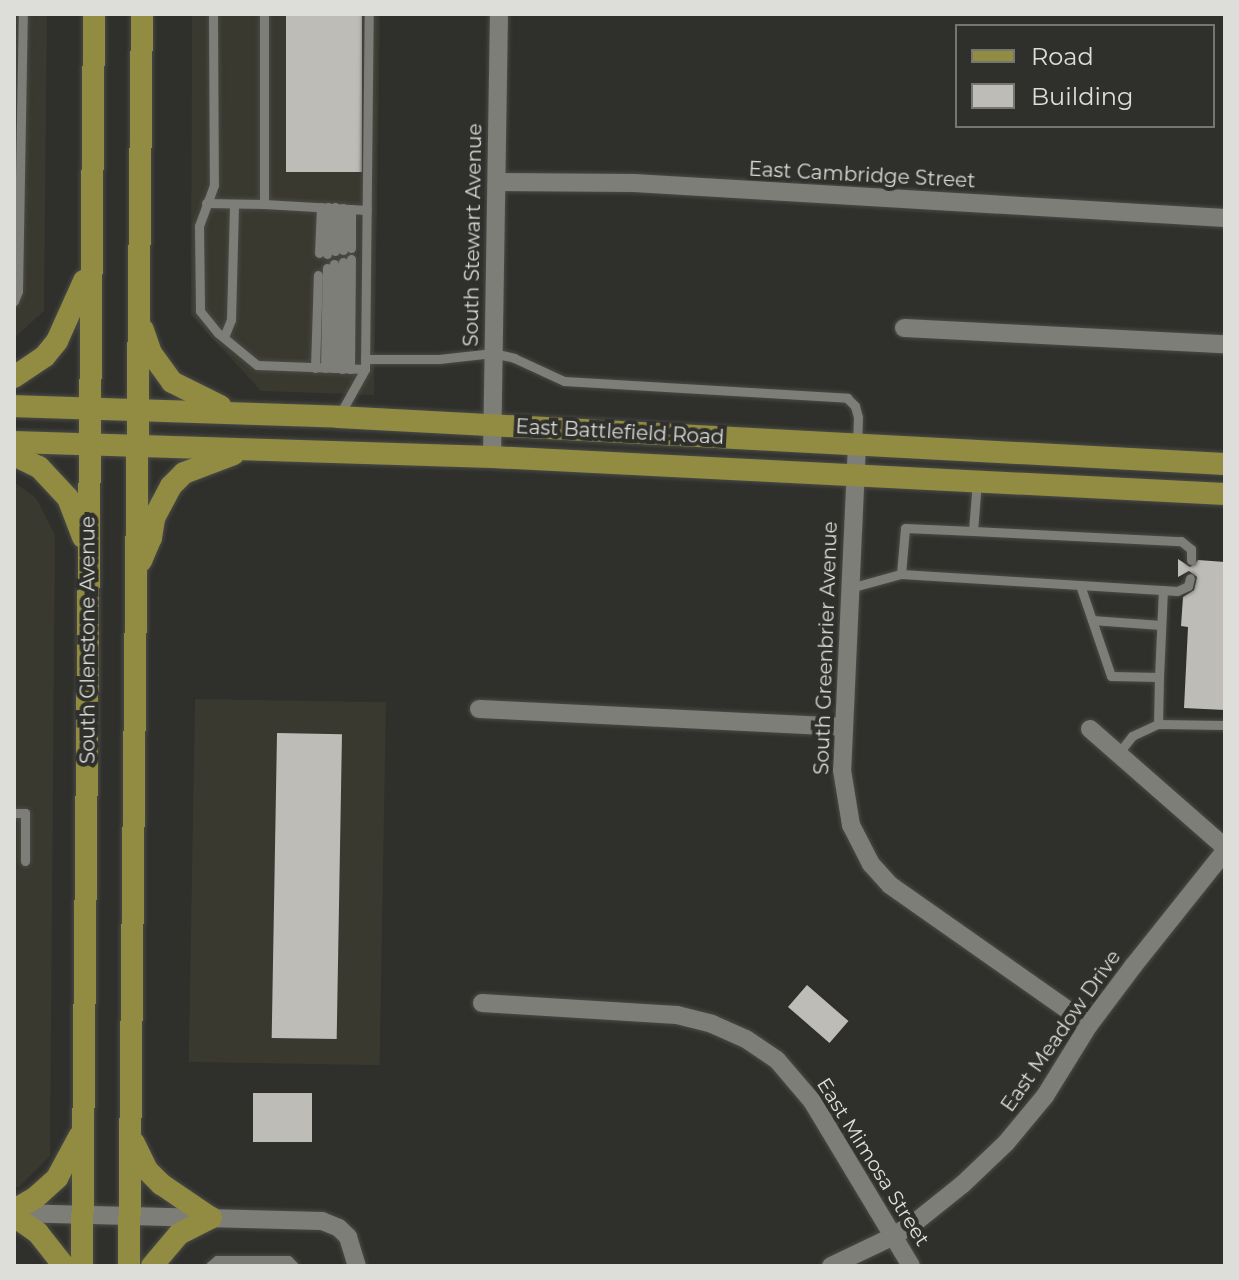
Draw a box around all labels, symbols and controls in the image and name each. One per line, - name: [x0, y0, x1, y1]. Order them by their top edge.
- legend: [955, 24, 1215, 128]
- text: Road: [1031, 42, 1094, 71]
- text: Building: [1031, 82, 1134, 111]
- street label: South Stewart Avenue: [459, 123, 487, 347]
- street label: East Cambridge Street: [748, 157, 976, 193]
- street label: East Battlefield Road: [515, 415, 725, 449]
- street label: South Glenstone Avenue: [76, 516, 100, 764]
- street label: South Greenbrier Avenue: [810, 521, 842, 775]
- street label: East Meadow Drive: [996, 946, 1126, 1116]
- street label: East Mimosa Street: [812, 1074, 934, 1250]

